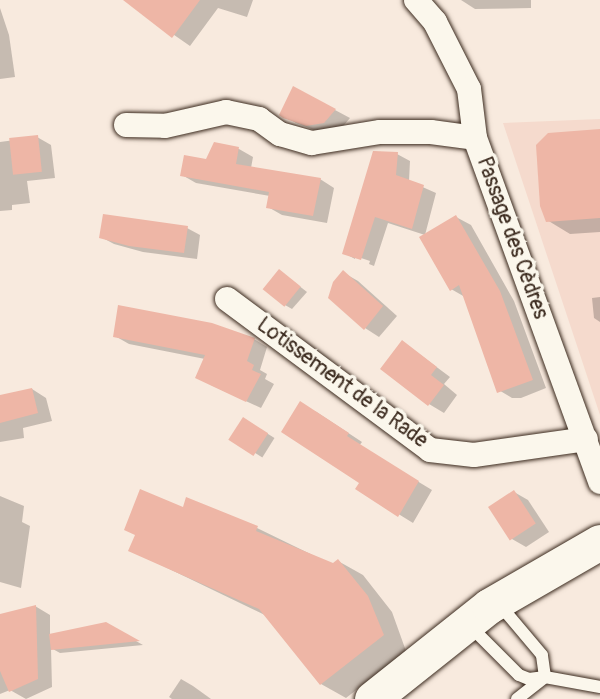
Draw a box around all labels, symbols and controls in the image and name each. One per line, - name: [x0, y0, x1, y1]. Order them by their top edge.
- street label: Passage des Cèdres: [471, 154, 553, 322]
- street label: Lotissement de la Rade: [252, 313, 432, 453]

